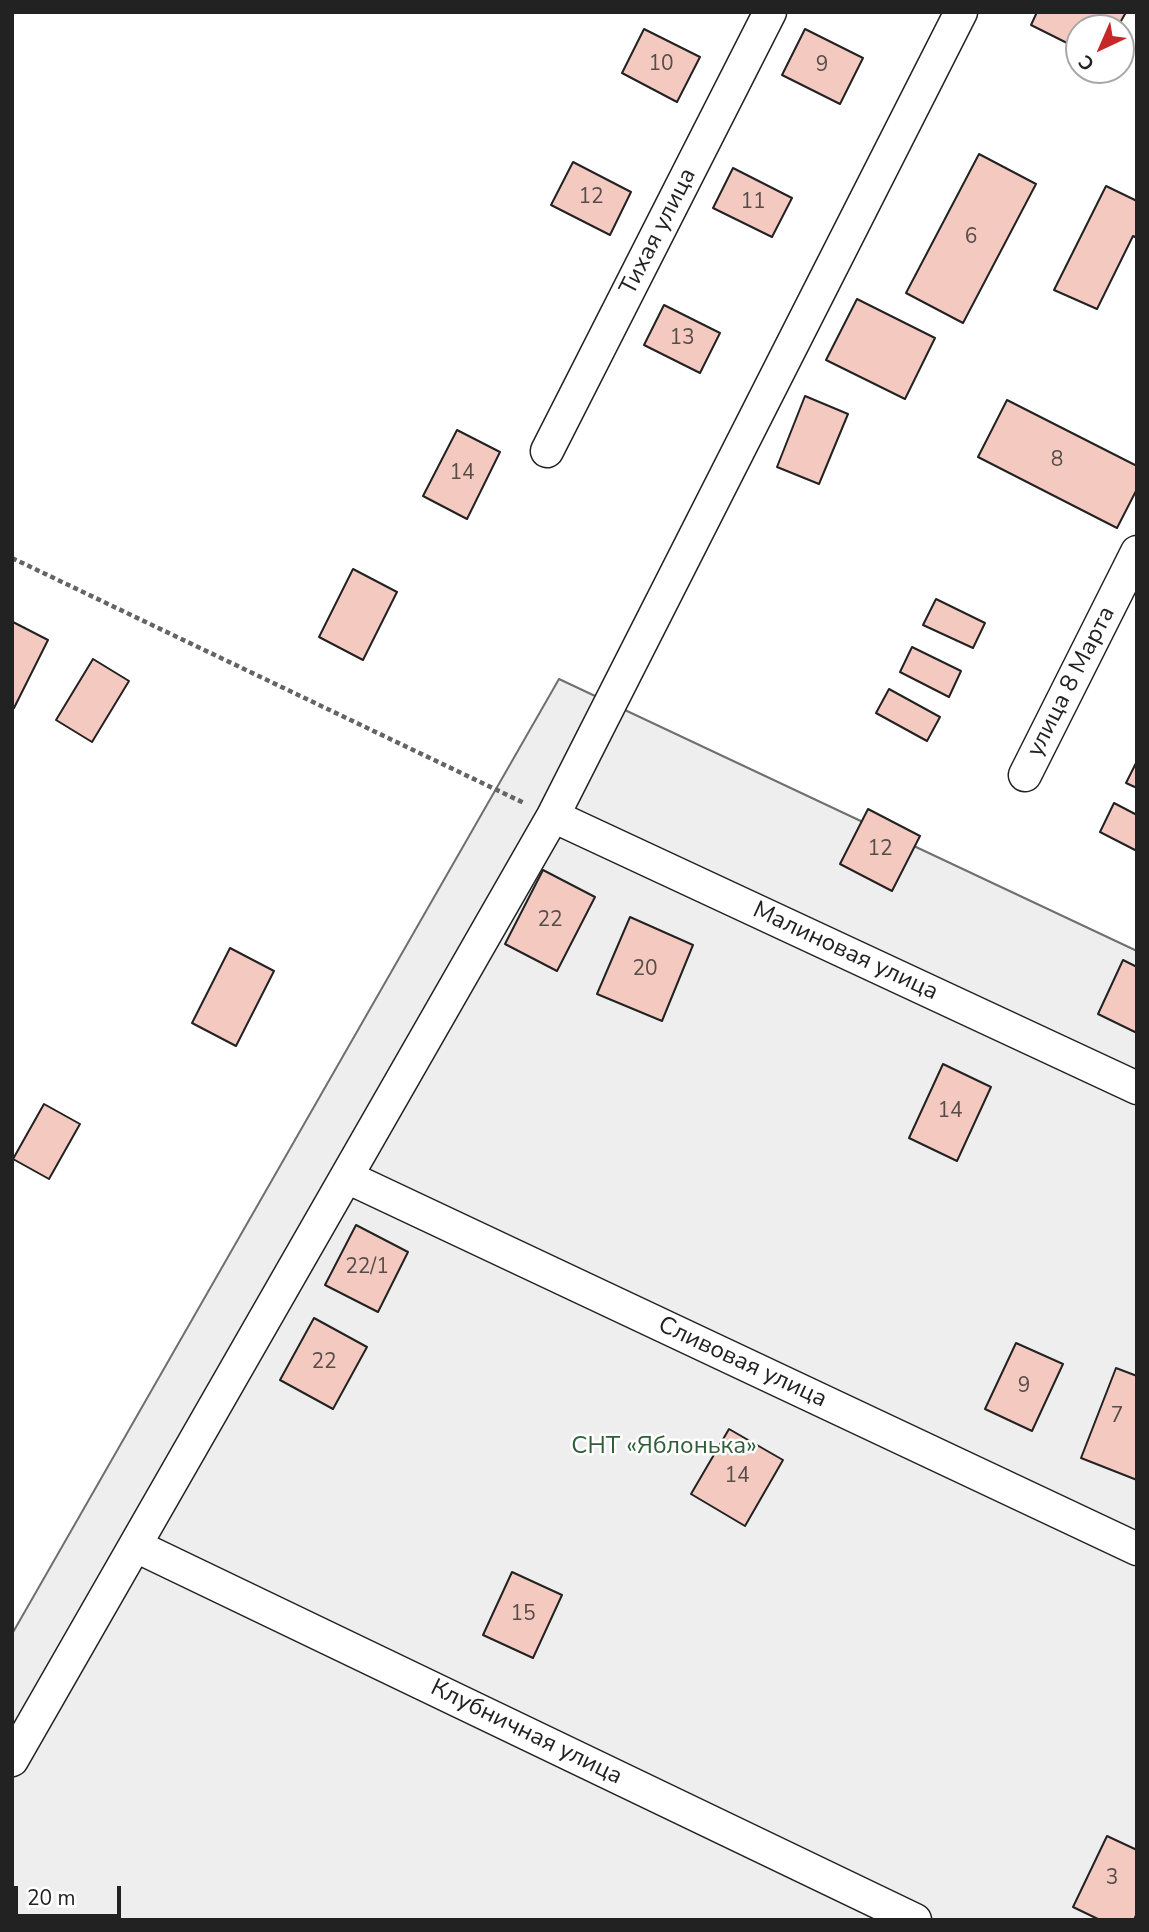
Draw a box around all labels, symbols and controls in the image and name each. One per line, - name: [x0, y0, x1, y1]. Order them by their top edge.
- north arrow: [1065, 14, 1135, 84]
- text: С: [1073, 49, 1100, 77]
- house number: 10: [648, 52, 674, 78]
- house number: 9: [816, 53, 828, 79]
- street label: Тихая улица: [615, 164, 703, 300]
- house number: 12: [578, 185, 604, 211]
- house number: 11: [740, 190, 766, 216]
- house number: 6: [965, 225, 977, 251]
- house number: 13: [669, 326, 695, 352]
- house number: 8: [1051, 448, 1063, 474]
- house number: 14: [449, 461, 475, 487]
- street label: улица 8 Марта: [1022, 602, 1122, 762]
- house number: 12: [867, 837, 893, 863]
- street label: Малиновая улица: [748, 896, 942, 1008]
- house number: 22: [537, 908, 563, 934]
- house number: 20: [632, 957, 658, 983]
- house number: 14: [937, 1099, 963, 1125]
- house number: 22/1: [345, 1255, 389, 1281]
- street label: Сливовая улица: [653, 1311, 831, 1415]
- house number: 22: [311, 1350, 337, 1376]
- house number: 9: [1018, 1374, 1030, 1400]
- house number: 7: [1111, 1404, 1123, 1430]
- park label: СНТ «Яблонька»: [571, 1433, 757, 1461]
- house number: 14: [724, 1464, 750, 1490]
- house number: 15: [510, 1602, 536, 1628]
- street label: Клубничная улица: [425, 1674, 627, 1792]
- house number: 3: [1106, 1866, 1118, 1892]
- scale bar: [18, 1872, 124, 1916]
- text: 20 m: [27, 1884, 76, 1912]

